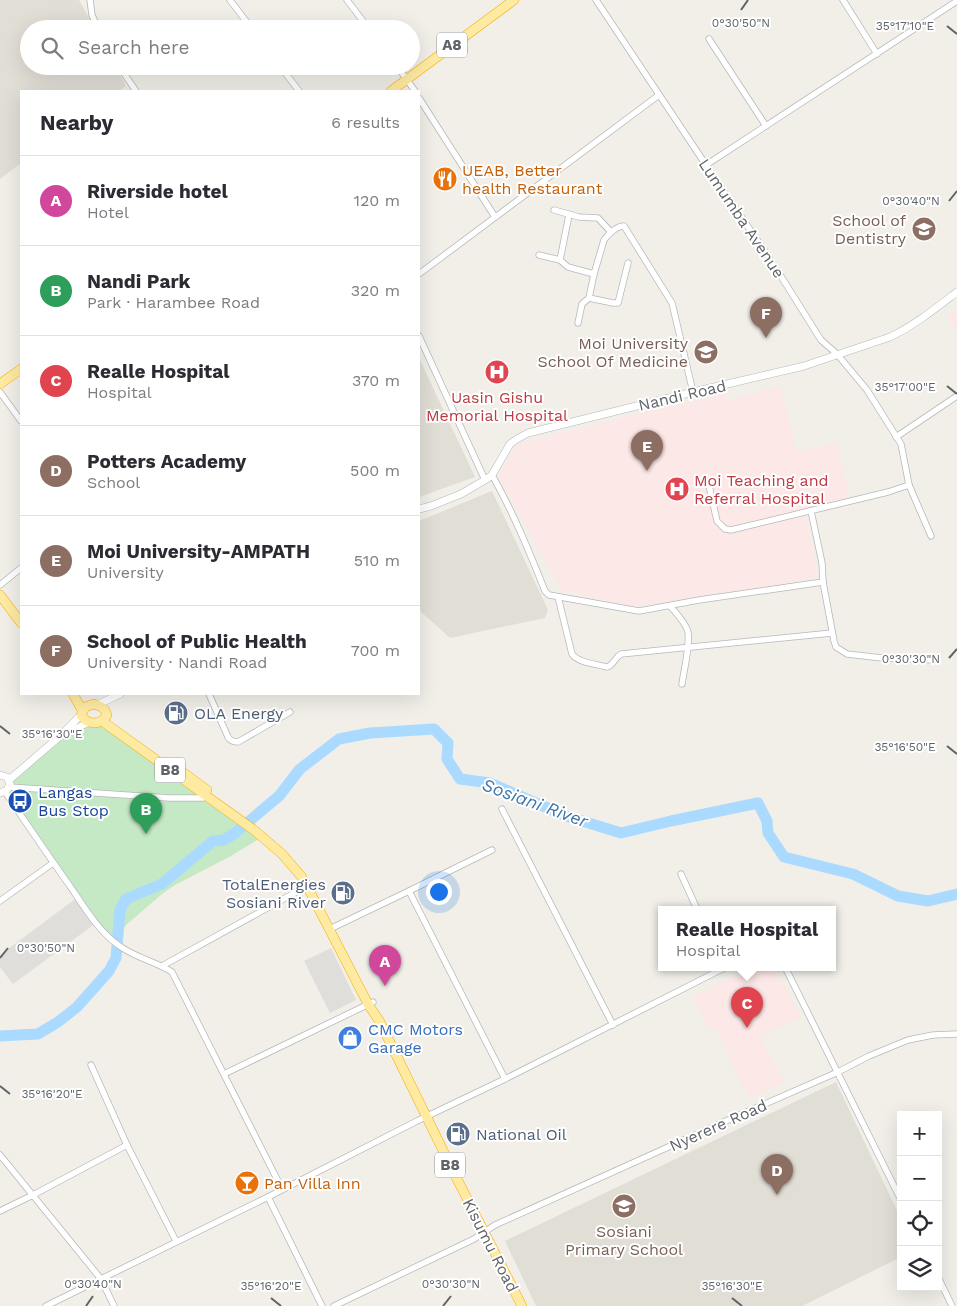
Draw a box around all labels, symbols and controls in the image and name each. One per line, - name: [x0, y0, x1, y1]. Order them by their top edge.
- text: 0°30'50"N: [712, 16, 770, 30]
- text: 35°17'10"E: [876, 19, 935, 33]
- search box: [20, 20, 420, 75]
- road number: A8: [437, 32, 467, 58]
- icon: search: [38, 34, 66, 62]
- text: Search here: [78, 36, 189, 59]
- text: Nearby: [40, 110, 113, 135]
- text: 6 results: [331, 113, 400, 132]
- street label: Lumumba Avenue: [695, 155, 789, 282]
- place label: UEAB, Better health Restaurant: [462, 161, 603, 198]
- restaurant icon: UEAB, Better health Restaurant: [432, 166, 458, 192]
- text: Riverside hotel: [87, 180, 228, 203]
- text: A: [51, 191, 61, 210]
- text: 120 m: [354, 191, 400, 210]
- text: 0°30'40"N: [882, 194, 940, 208]
- text: Hotel: [87, 203, 129, 222]
- place label: School of Dentistry: [832, 211, 907, 248]
- school or university icon: School of Dentistry: [911, 216, 937, 242]
- text: Nandi Park: [87, 270, 190, 293]
- text: B: [51, 281, 61, 300]
- text: 320 m: [351, 281, 400, 300]
- text: Park · Harambee Road: [87, 293, 260, 312]
- pin: F: [750, 297, 782, 338]
- place label: Moi University School Of Medicine: [537, 334, 689, 371]
- school or university icon: Moi University School Of Medicine: [693, 339, 719, 365]
- hospital icon: Uasin Gishu Memorial Hospital: [484, 359, 510, 385]
- text: Realle Hospital: [87, 360, 230, 383]
- text: C: [51, 371, 61, 390]
- text: 370 m: [352, 371, 400, 390]
- street label: Nandi Road: [636, 376, 728, 415]
- text: 35°17'00"E: [874, 380, 936, 394]
- text: Hospital: [87, 383, 152, 402]
- place label: Uasin Gishu Memorial Hospital: [426, 388, 568, 425]
- pin: E: [631, 430, 663, 471]
- text: Potters Academy: [87, 450, 246, 473]
- text: D: [50, 461, 62, 480]
- text: 500 m: [350, 461, 400, 480]
- place label: Moi Teaching and Referral Hospital: [694, 471, 829, 508]
- text: School: [87, 473, 140, 492]
- hospital icon: Moi Teaching and Referral Hospital: [664, 476, 690, 502]
- text: Moi University-AMPATH: [87, 540, 310, 563]
- text: E: [51, 551, 61, 570]
- text: 510 m: [354, 551, 400, 570]
- text: University: [87, 563, 164, 582]
- text: School of Public Health: [87, 630, 307, 653]
- text: F: [51, 641, 61, 660]
- text: 700 m: [351, 641, 400, 660]
- text: 0°30'30"N: [882, 652, 940, 666]
- text: University · Nandi Road: [87, 653, 267, 672]
- fuel station icon: OLA Energy: [163, 700, 189, 726]
- place label: OLA Energy: [194, 704, 284, 723]
- text: 35°16'30"E: [21, 727, 83, 741]
- text: 35°16'50"E: [874, 740, 936, 754]
- road number: B8: [155, 758, 185, 782]
- water label: Sosiani River: [479, 774, 592, 832]
- place label: Langas Bus Stop: [38, 783, 109, 820]
- bus stop icon: Langas Bus Stop: [7, 788, 33, 814]
- pin: B: [130, 793, 162, 834]
- place label: TotalEnergies Sosiani River: [222, 875, 326, 912]
- your location: [426, 879, 452, 905]
- fuel station icon: TotalEnergies Sosiani River: [330, 880, 356, 906]
- popup: [658, 906, 836, 971]
- text: Realle Hospital: [676, 918, 818, 941]
- text: 0°30'50"N: [17, 941, 75, 955]
- text: Hospital: [676, 941, 740, 960]
- pin: A: [369, 945, 401, 986]
- pin: C: [731, 987, 763, 1028]
- place label: CMC Motors Garage: [368, 1020, 463, 1057]
- shop icon: CMC Motors Garage: [337, 1025, 363, 1051]
- text: 35°16'20"E: [21, 1087, 83, 1101]
- street label: Nyerere Road: [666, 1095, 770, 1155]
- map controls: [897, 1111, 942, 1291]
- button: +: [897, 1111, 942, 1156]
- fuel station icon: National Oil: [445, 1121, 471, 1147]
- place label: National Oil: [476, 1125, 567, 1144]
- road number: B8: [435, 1152, 465, 1178]
- pin: D: [761, 1154, 793, 1195]
- button: −: [897, 1156, 942, 1201]
- bar icon: Pan Villa Inn: [234, 1170, 260, 1196]
- place label: Pan Villa Inn: [264, 1174, 361, 1193]
- school or university icon: Sosiani Primary School: [611, 1193, 637, 1219]
- street label: Kisumu Road: [459, 1195, 522, 1295]
- button: locate: [897, 1201, 942, 1246]
- place label: Sosiani Primary School: [565, 1222, 683, 1259]
- button: layers: [897, 1246, 942, 1291]
- text: 0°30'40"N: [64, 1277, 122, 1291]
- text: 0°30'30"N: [422, 1277, 480, 1291]
- text: 35°16'20"E: [240, 1279, 302, 1293]
- text: 35°16'30"E: [701, 1279, 763, 1293]

